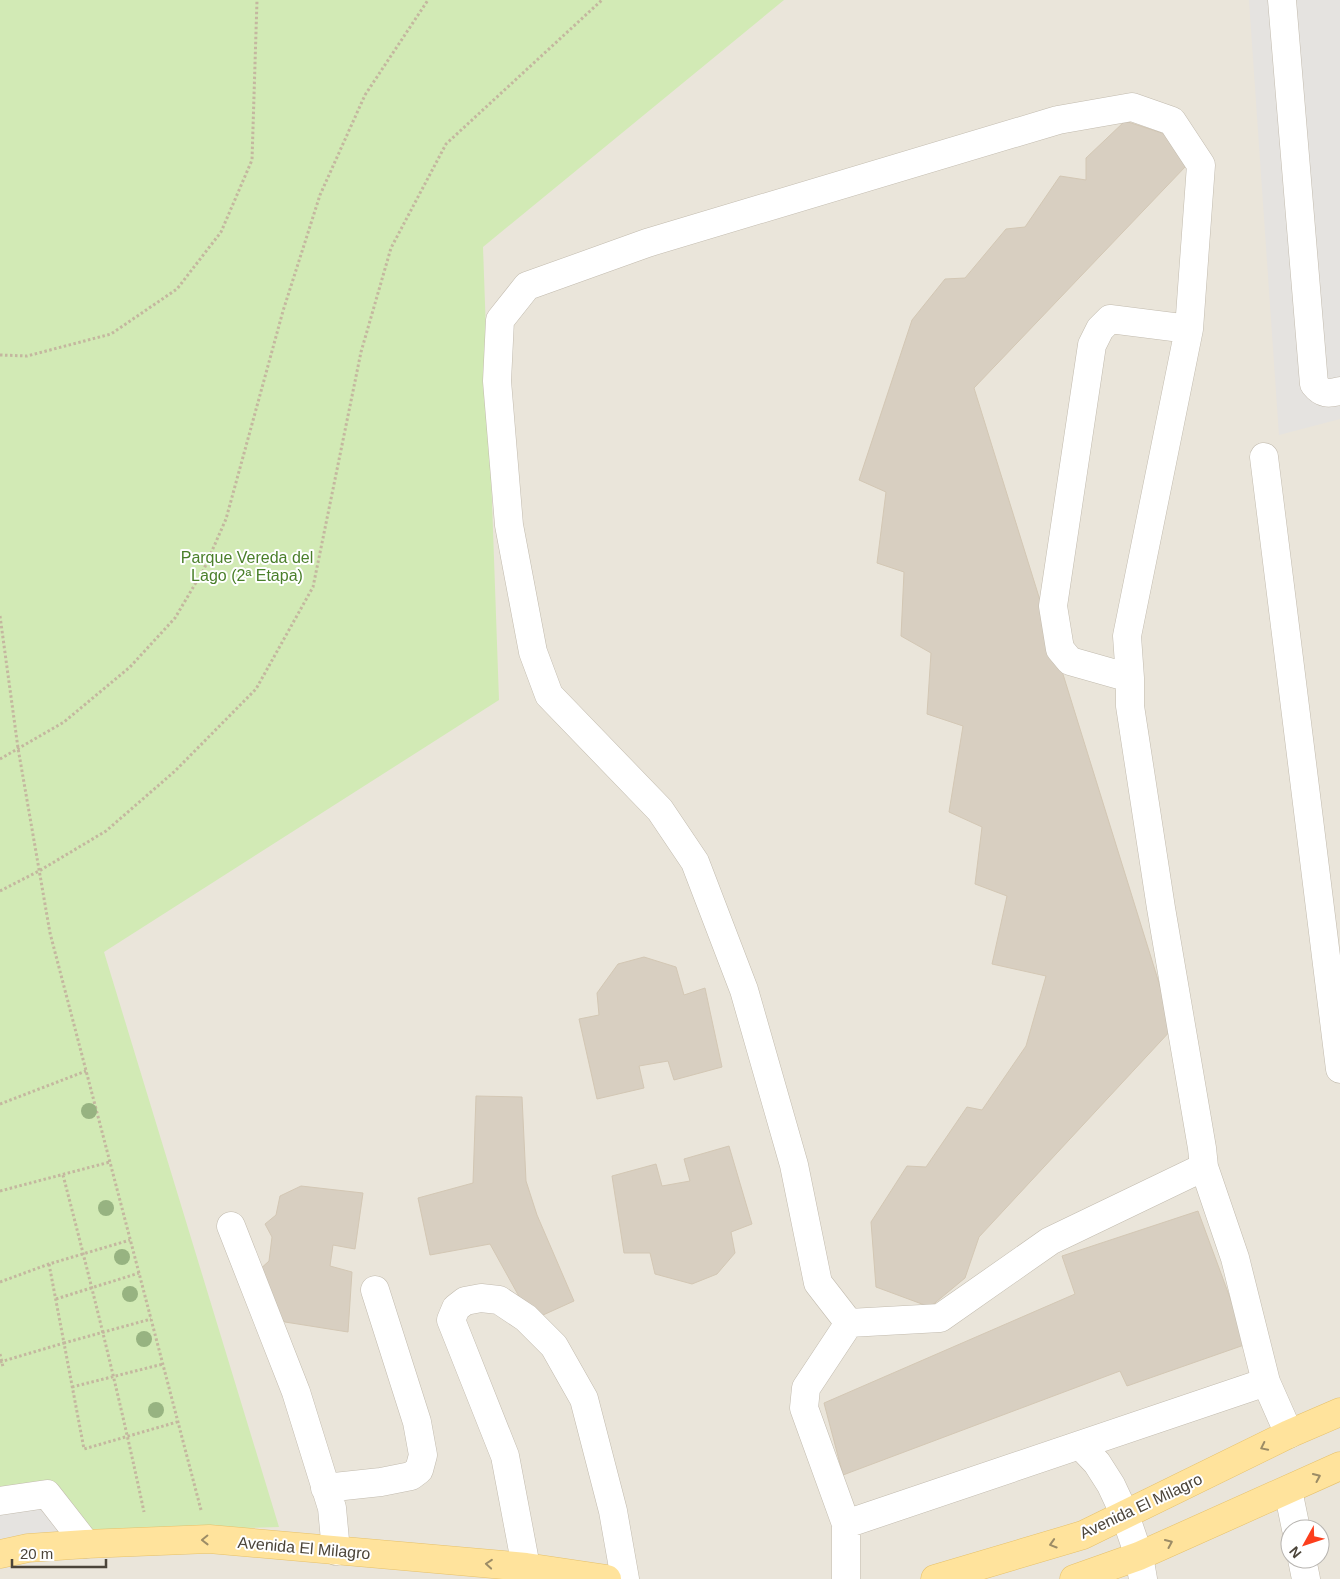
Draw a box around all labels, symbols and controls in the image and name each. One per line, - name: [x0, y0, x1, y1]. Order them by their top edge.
- park label: Parque Vereda del Lago (2ª Etapa): [181, 549, 313, 584]
- one-way arrow: [1260, 1441, 1269, 1451]
- street label: Avenida El Milagro: [1077, 1470, 1205, 1542]
- one-way arrow: [1312, 1472, 1321, 1483]
- north arrow: [1280, 1519, 1330, 1569]
- street label: Avenida El Milagro: [237, 1534, 371, 1562]
- one-way arrow: [201, 1535, 208, 1545]
- scale bar: [12, 1536, 106, 1568]
- one-way arrow: [1049, 1538, 1058, 1548]
- one-way arrow: [1164, 1538, 1173, 1549]
- text: N: [1286, 1543, 1304, 1561]
- text: 20 m: [20, 1545, 53, 1562]
- one-way arrow: [485, 1559, 493, 1570]

